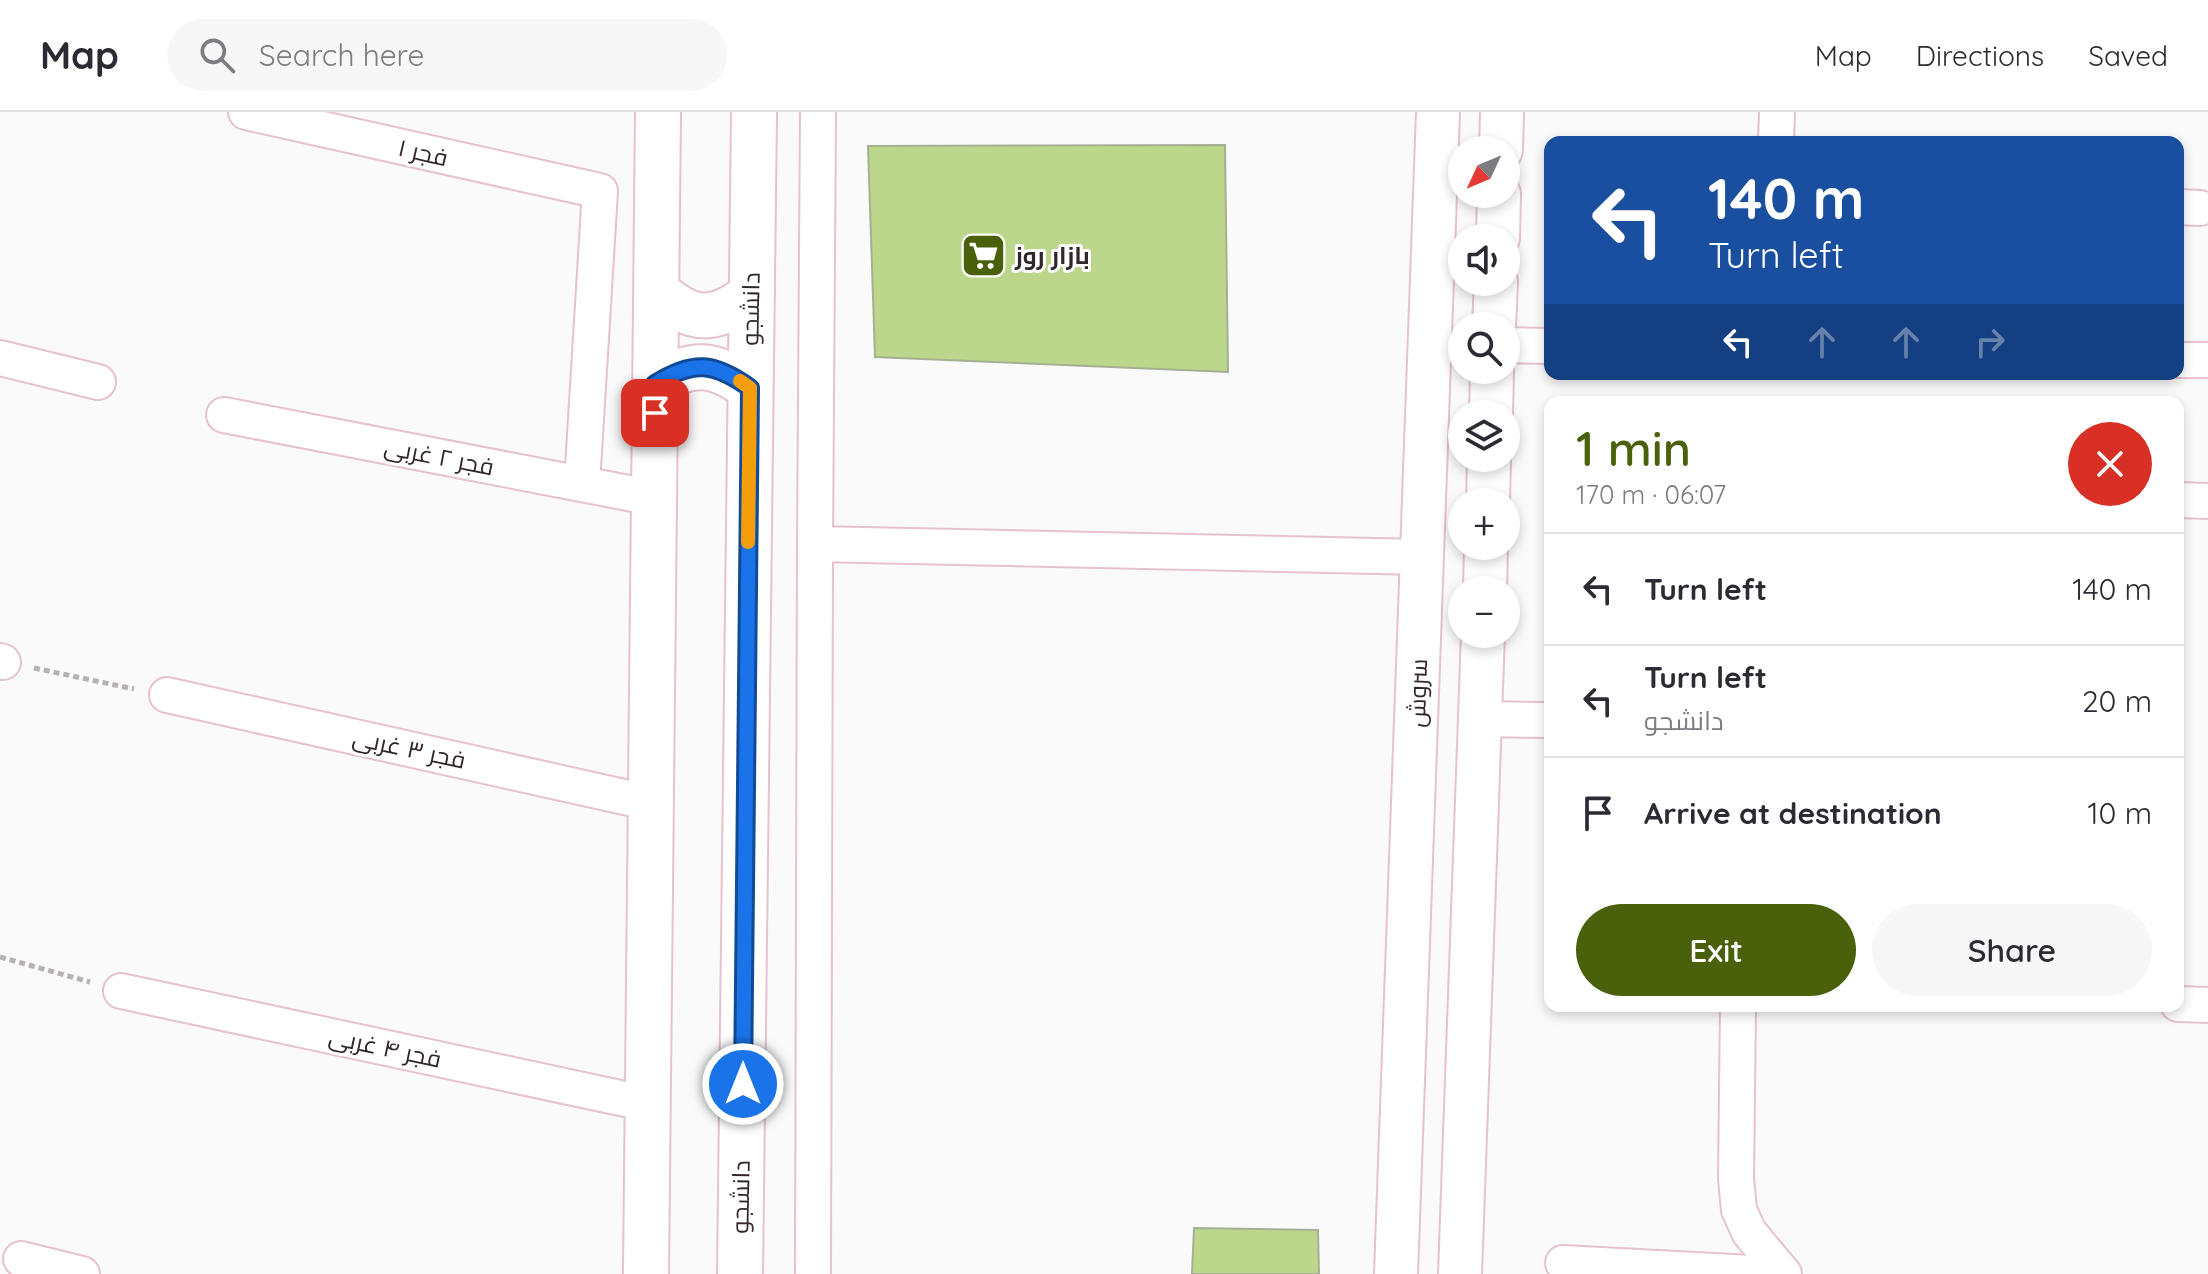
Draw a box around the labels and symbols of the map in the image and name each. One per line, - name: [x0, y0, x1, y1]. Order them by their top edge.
- street label: فجر ۱: [395, 132, 451, 172]
- north arrow: [1448, 136, 1520, 208]
- supermarket icon: بازار روز: [960, 232, 1008, 280]
- place label: بازار روز: [1014, 240, 1090, 270]
- street label: دانشجو: [734, 272, 766, 346]
- pin: [621, 379, 689, 447]
- street label: فجر ۲ غربی: [382, 431, 497, 481]
- street label: سروش: [1401, 658, 1433, 728]
- street label: فجر ۳ غربی: [350, 721, 468, 775]
- street label: فجر ۴ غربی: [326, 1020, 444, 1074]
- position arrow: [701, 1042, 785, 1126]
- street label: دانشجو: [724, 1160, 756, 1234]

